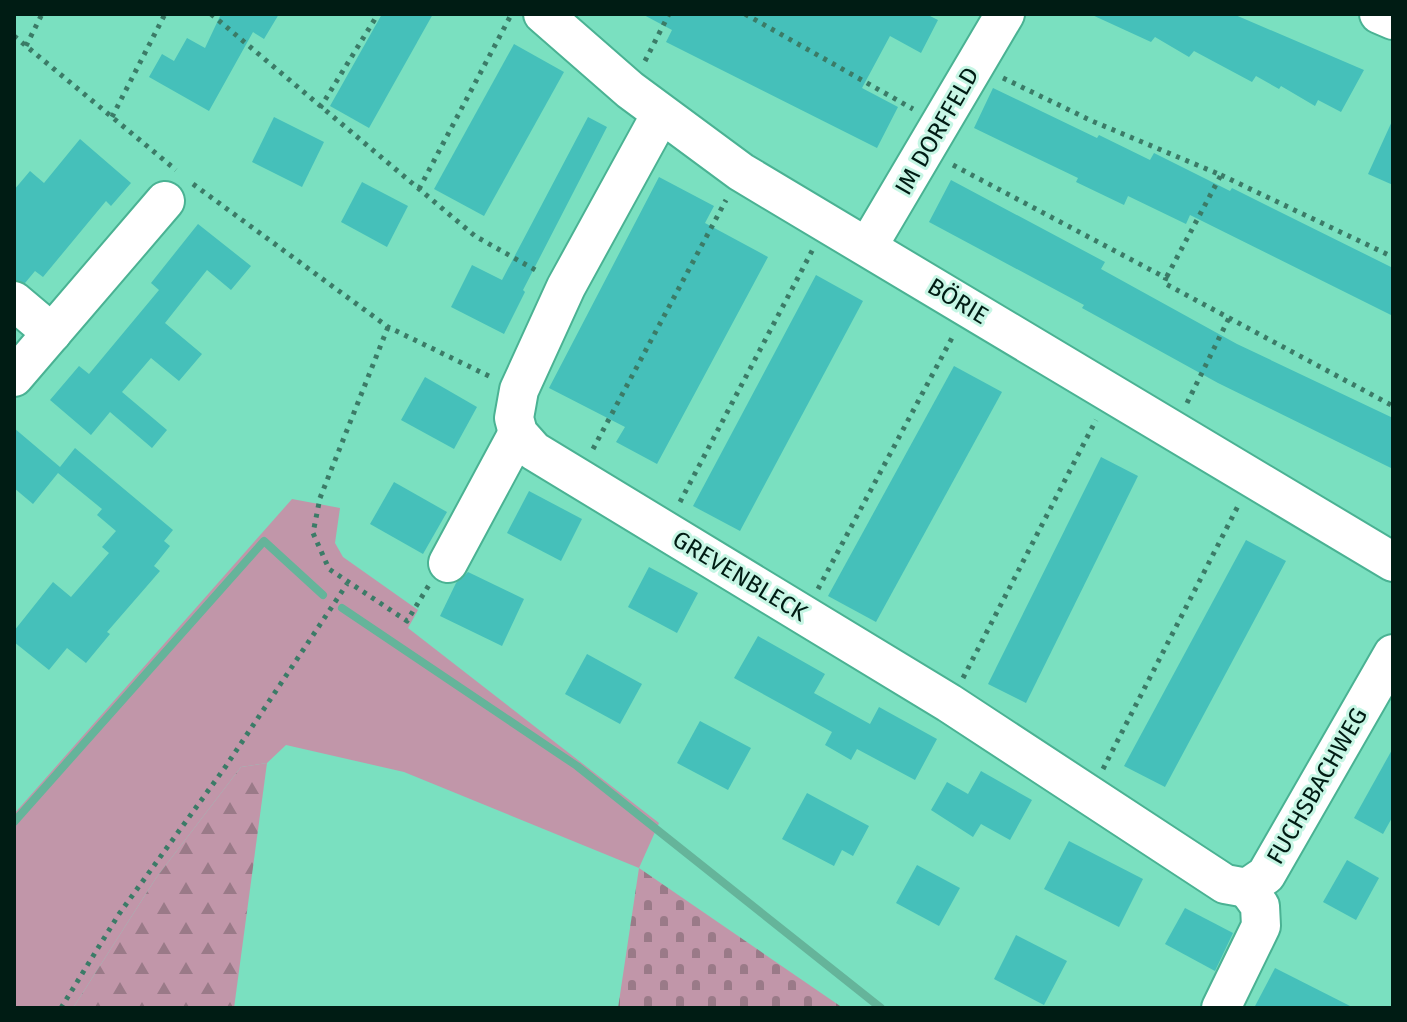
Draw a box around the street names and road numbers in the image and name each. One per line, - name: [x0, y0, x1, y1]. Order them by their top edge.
- street label: IM DORFFELD: [889, 62, 985, 200]
- street label: BÖRIE: [923, 272, 993, 330]
- street label: GREVENBLECK: [668, 525, 813, 628]
- street label: FUCHSBACHWEG: [1261, 703, 1373, 869]

